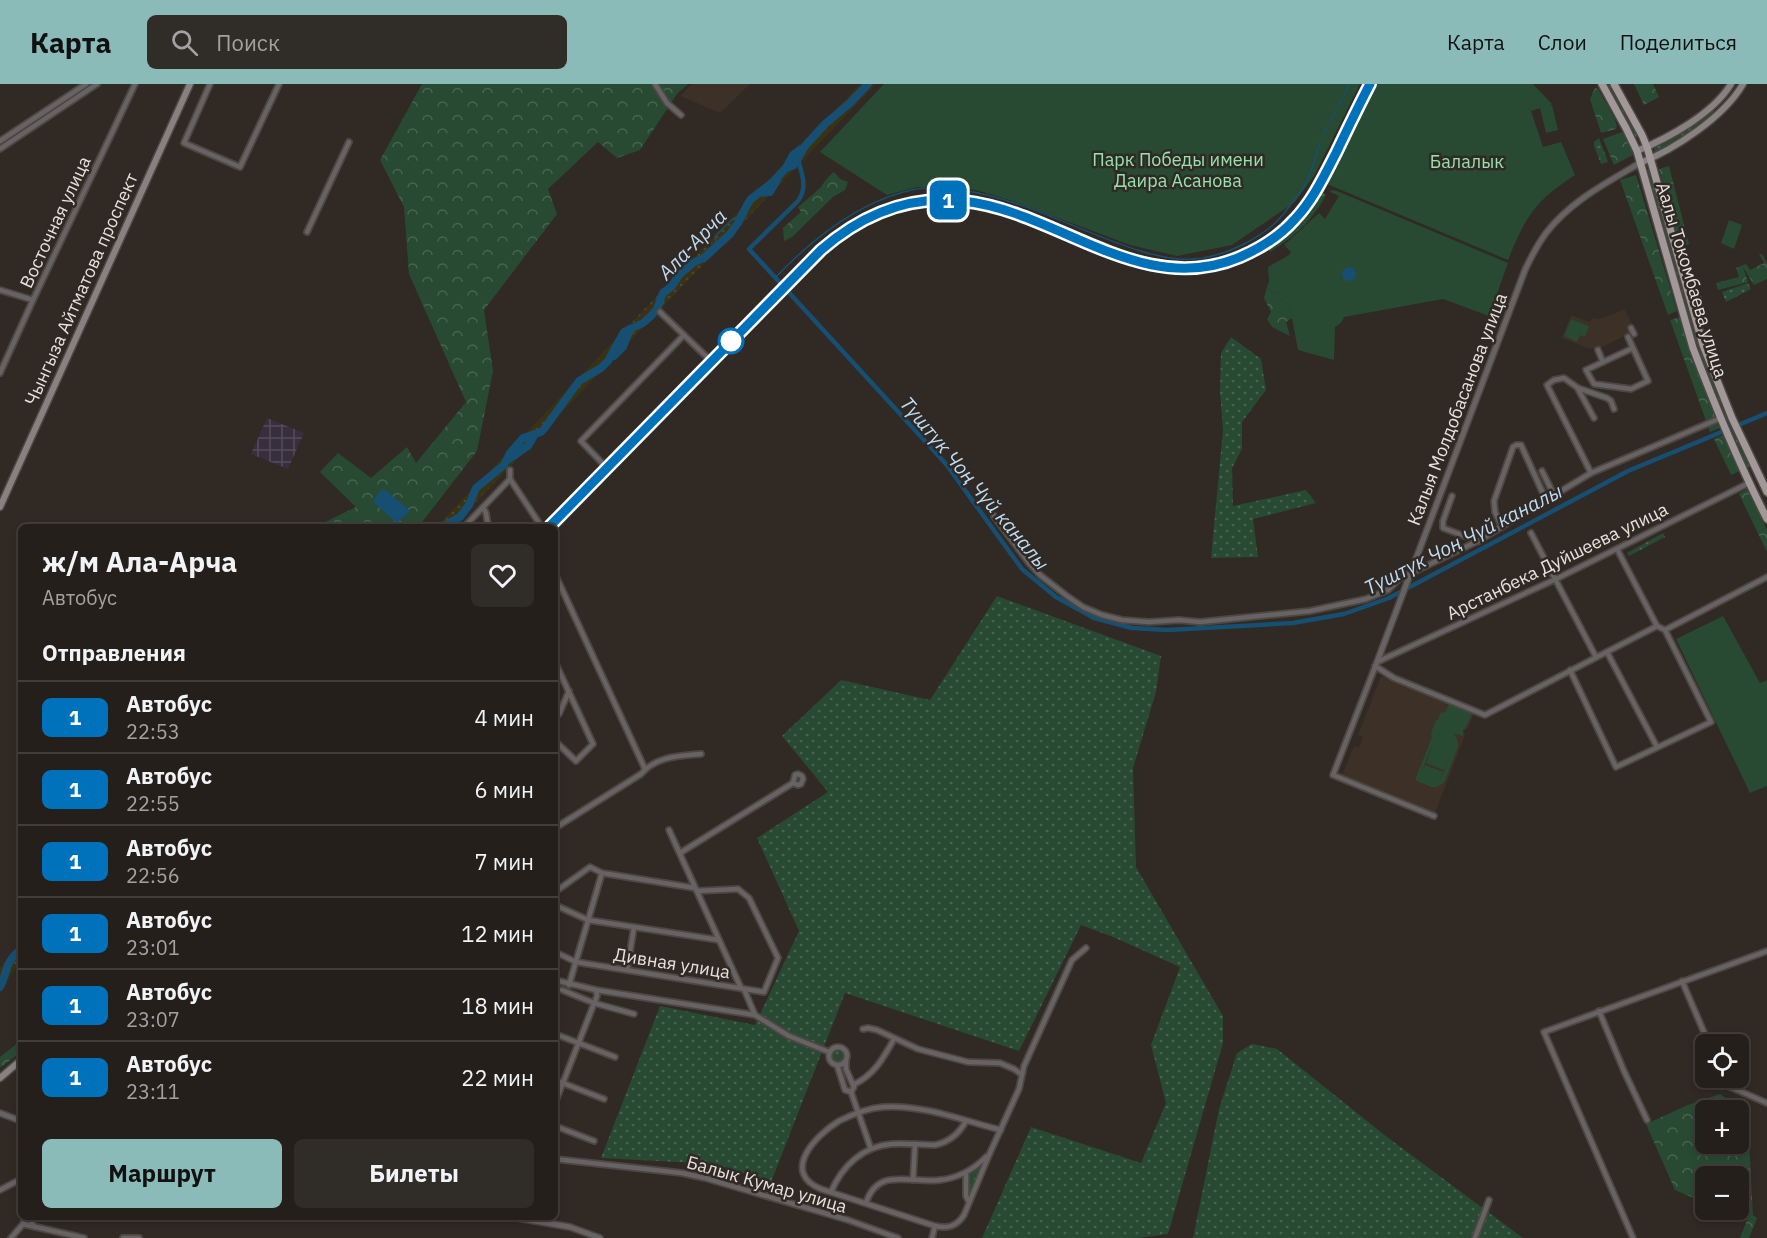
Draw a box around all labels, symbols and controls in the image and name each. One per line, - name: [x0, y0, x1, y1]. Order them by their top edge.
- search box: [147, 15, 567, 69]
- text: Карта: [30, 24, 111, 61]
- icon: search: [168, 26, 201, 59]
- text: Поиск: [216, 28, 280, 57]
- text: Карта: [1447, 28, 1505, 56]
- text: Слои: [1538, 28, 1587, 56]
- text: Поделиться: [1620, 28, 1737, 56]
- park label: Парк Победы имени Даира Асанова: [1092, 148, 1264, 192]
- park label: Балалык: [1430, 150, 1504, 173]
- street label: Восточная улица: [14, 152, 96, 292]
- street label: Чынгыза Айтматова проспект: [19, 169, 143, 409]
- street label: Аалы Токомбаева улица: [1651, 179, 1733, 381]
- line badge: 1: [928, 180, 968, 220]
- text: 1: [942, 186, 954, 214]
- water label: Ала-Арча: [651, 203, 732, 286]
- street label: Калыя Молдобасанова улица: [1402, 289, 1512, 529]
- unlabelled marker: [718, 328, 744, 354]
- water label: Түштүк Чоң Чүй каналы: [894, 390, 1056, 576]
- water label: Түштүк Чоң Чүй каналы: [1359, 477, 1567, 601]
- street label: Арстанбека Дуйшеева улица: [1443, 497, 1672, 625]
- text: ж/м Ала-Арча: [42, 543, 237, 580]
- button: heart: [471, 544, 534, 607]
- text: Автобус: [42, 584, 117, 611]
- text: Отправления: [42, 638, 186, 667]
- text: Автобус: [126, 689, 212, 718]
- text: 1: [69, 703, 81, 731]
- text: 4 мин: [474, 703, 534, 732]
- text: 22:53: [126, 718, 180, 745]
- text: Автобус: [126, 761, 212, 790]
- text: 1: [69, 775, 81, 803]
- text: 6 мин: [474, 775, 534, 804]
- text: 22:55: [126, 790, 180, 817]
- text: Автобус: [126, 833, 212, 862]
- text: 1: [69, 847, 81, 875]
- text: 7 мин: [474, 847, 534, 876]
- text: 22:56: [126, 862, 180, 889]
- text: Автобус: [126, 905, 212, 934]
- text: 1: [69, 919, 81, 947]
- text: 12 мин: [461, 919, 534, 948]
- text: 23:01: [126, 934, 180, 961]
- street label: Дивная улица: [612, 942, 732, 984]
- text: Автобус: [126, 977, 212, 1006]
- text: 1: [69, 991, 81, 1019]
- text: 18 мин: [461, 991, 534, 1020]
- text: 23:07: [126, 1006, 180, 1033]
- map controls: [1695, 1034, 1749, 1220]
- button: locate: [1695, 1034, 1749, 1088]
- text: Автобус: [126, 1049, 212, 1078]
- text: 1: [69, 1063, 81, 1091]
- text: 22 мин: [461, 1063, 534, 1092]
- text: 23:11: [126, 1078, 180, 1105]
- button: +: [1695, 1100, 1749, 1154]
- button: Маршрут: [42, 1139, 282, 1208]
- button: Билеты: [294, 1139, 534, 1208]
- street label: Балык Кумар улица: [684, 1150, 850, 1218]
- button: −: [1695, 1166, 1749, 1220]

